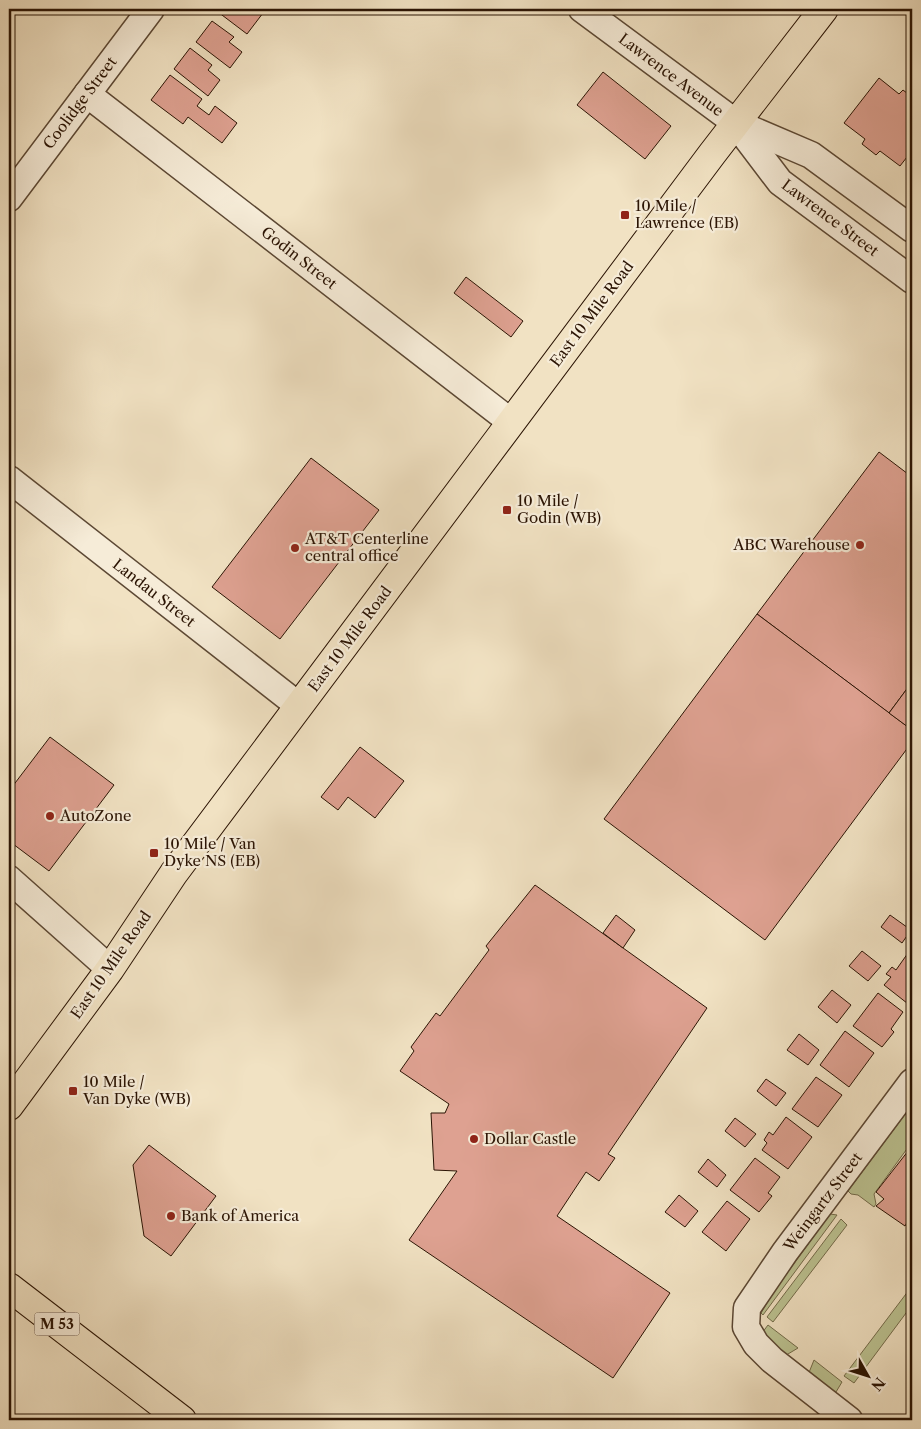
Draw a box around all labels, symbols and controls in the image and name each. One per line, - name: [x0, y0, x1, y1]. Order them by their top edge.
- street label: Lawrence Avenue: [615, 29, 728, 120]
- street label: Coolidge Street: [39, 52, 121, 153]
- street label: Lawrence Street: [778, 175, 883, 261]
- place label: 10 Mile / Lawrence (EB): [635, 196, 739, 232]
- marker: 10 Mile / Lawrence (EB): [619, 209, 631, 221]
- street label: Godin Street: [258, 222, 342, 293]
- street label: East 10 Mile Road: [546, 257, 638, 370]
- place label: 10 Mile / Godin (WB): [517, 491, 601, 527]
- marker: 10 Mile / Godin (WB): [501, 504, 513, 516]
- place label: AT&T Centerline central office: [304, 529, 429, 565]
- place label: ABC Warehouse: [732, 535, 850, 554]
- marker: ABC Warehouse: [854, 539, 866, 551]
- marker: AT&T Centerline central office: [289, 542, 301, 554]
- street label: Landau Street: [109, 554, 200, 631]
- street label: East 10 Mile Road: [304, 582, 396, 695]
- place label: AutoZone: [59, 806, 131, 825]
- marker: AutoZone: [44, 810, 56, 822]
- place label: 10 Mile / Van Dyke NS (EB): [164, 834, 260, 870]
- marker: 10 Mile / Van Dyke NS (EB): [148, 847, 160, 859]
- street label: East 10 Mile Road: [66, 907, 155, 1022]
- place label: 10 Mile / Van Dyke (WB): [82, 1072, 190, 1108]
- marker: 10 Mile / Van Dyke (WB): [67, 1085, 79, 1097]
- place label: Dollar Castle: [484, 1129, 576, 1148]
- marker: Dollar Castle: [468, 1133, 480, 1145]
- street label: Weingartz Street: [779, 1148, 866, 1256]
- place label: Bank of America: [181, 1206, 299, 1225]
- marker: Bank of America: [165, 1210, 177, 1222]
- road number: M 53: [34, 1312, 80, 1336]
- north arrow: [844, 1352, 894, 1402]
- text: N: [867, 1374, 889, 1395]

